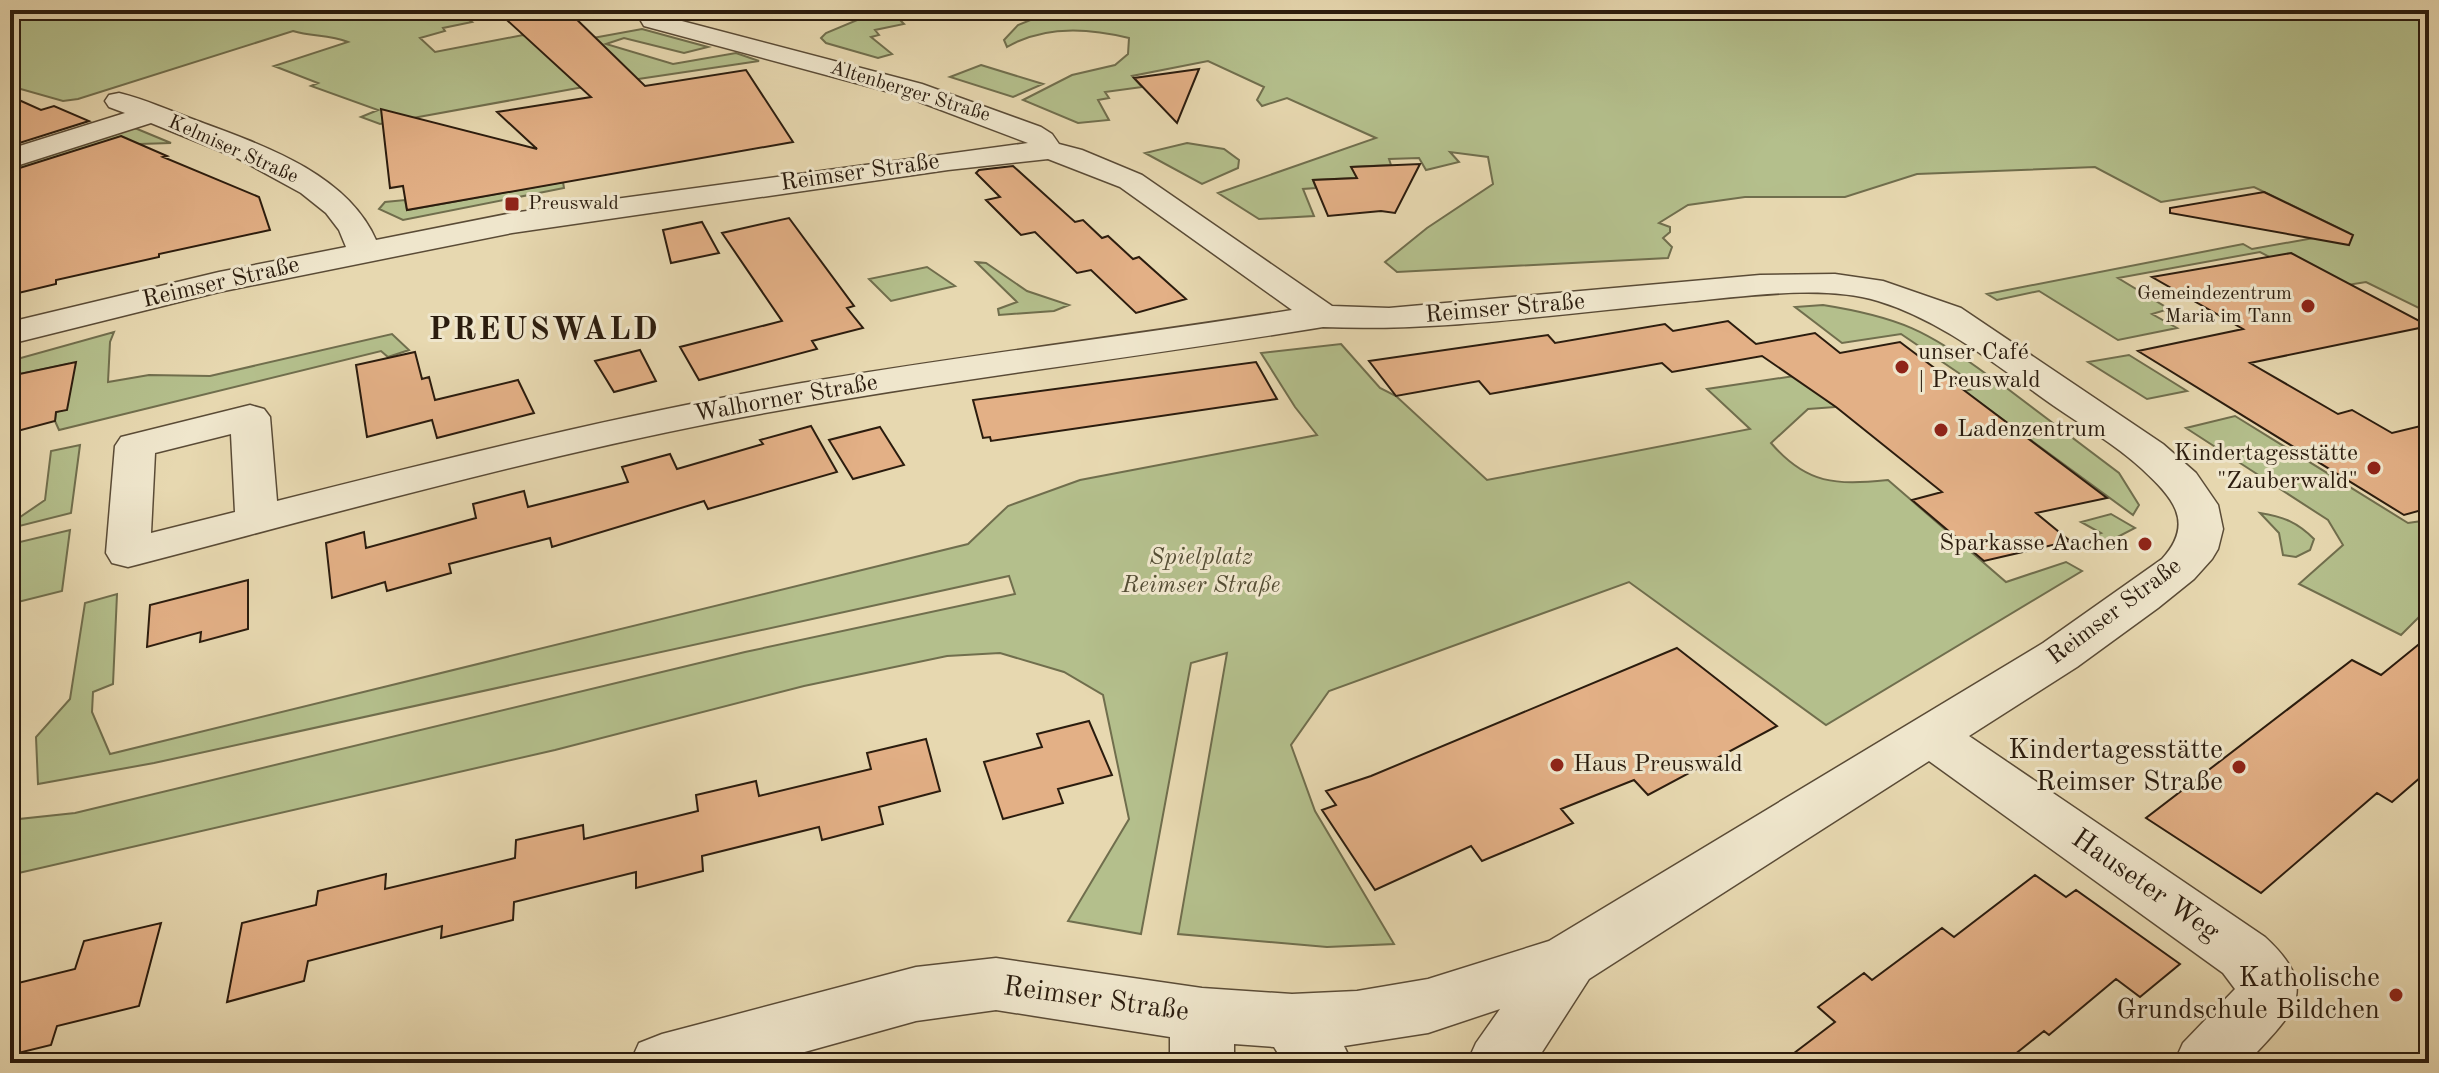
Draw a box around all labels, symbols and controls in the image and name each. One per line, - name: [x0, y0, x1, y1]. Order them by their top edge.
- street label: Altenberger Straße: [828, 58, 992, 126]
- street label: Kelmiser Straße: [165, 112, 301, 188]
- street label: Reimser Straße: [779, 150, 941, 196]
- place label: Preuswald: [528, 194, 619, 214]
- marker: Preuswald: [503, 195, 521, 213]
- street label: Reimser Straße: [140, 253, 302, 313]
- place label: Gemeindezentrum Maria im Tann: [2137, 284, 2292, 327]
- street label: Reimser Straße: [1424, 290, 1586, 328]
- marker: Gemeindezentrum Maria im Tann: [2299, 297, 2317, 315]
- district label: PREUSWALD: [428, 315, 660, 347]
- place label: unser Café | Preuswald: [1918, 341, 2041, 393]
- marker: unser Café | Preuswald: [1893, 358, 1911, 376]
- street label: Walhorner Straße: [692, 371, 880, 427]
- place label: Ladenzentrum: [1957, 418, 2106, 442]
- marker: Ladenzentrum: [1932, 421, 1950, 439]
- place label: Kindertagesstätte "Zauberwald": [2174, 442, 2358, 494]
- marker: Kindertagesstätte "Zauberwald": [2365, 459, 2383, 477]
- place label: Sparkasse Aachen: [1939, 532, 2129, 556]
- marker: Sparkasse Aachen: [2136, 535, 2154, 553]
- park label: Spielplatz Reimser Straße: [1121, 546, 1280, 598]
- street label: Reimser Straße: [2044, 554, 2186, 670]
- place label: Kindertagesstätte Reimser Straße: [2008, 737, 2223, 797]
- place label: Haus Preuswald: [1573, 753, 1743, 777]
- marker: Haus Preuswald: [1548, 756, 1566, 774]
- marker: Kindertagesstätte Reimser Straße: [2230, 758, 2248, 776]
- street label: Hauseter Weg: [2066, 825, 2224, 947]
- place label: Katholische Grundschule Bildchen: [2116, 965, 2380, 1025]
- street label: Reimser Straße: [1001, 973, 1191, 1027]
- marker: Katholische Grundschule Bildchen: [2387, 986, 2405, 1004]

